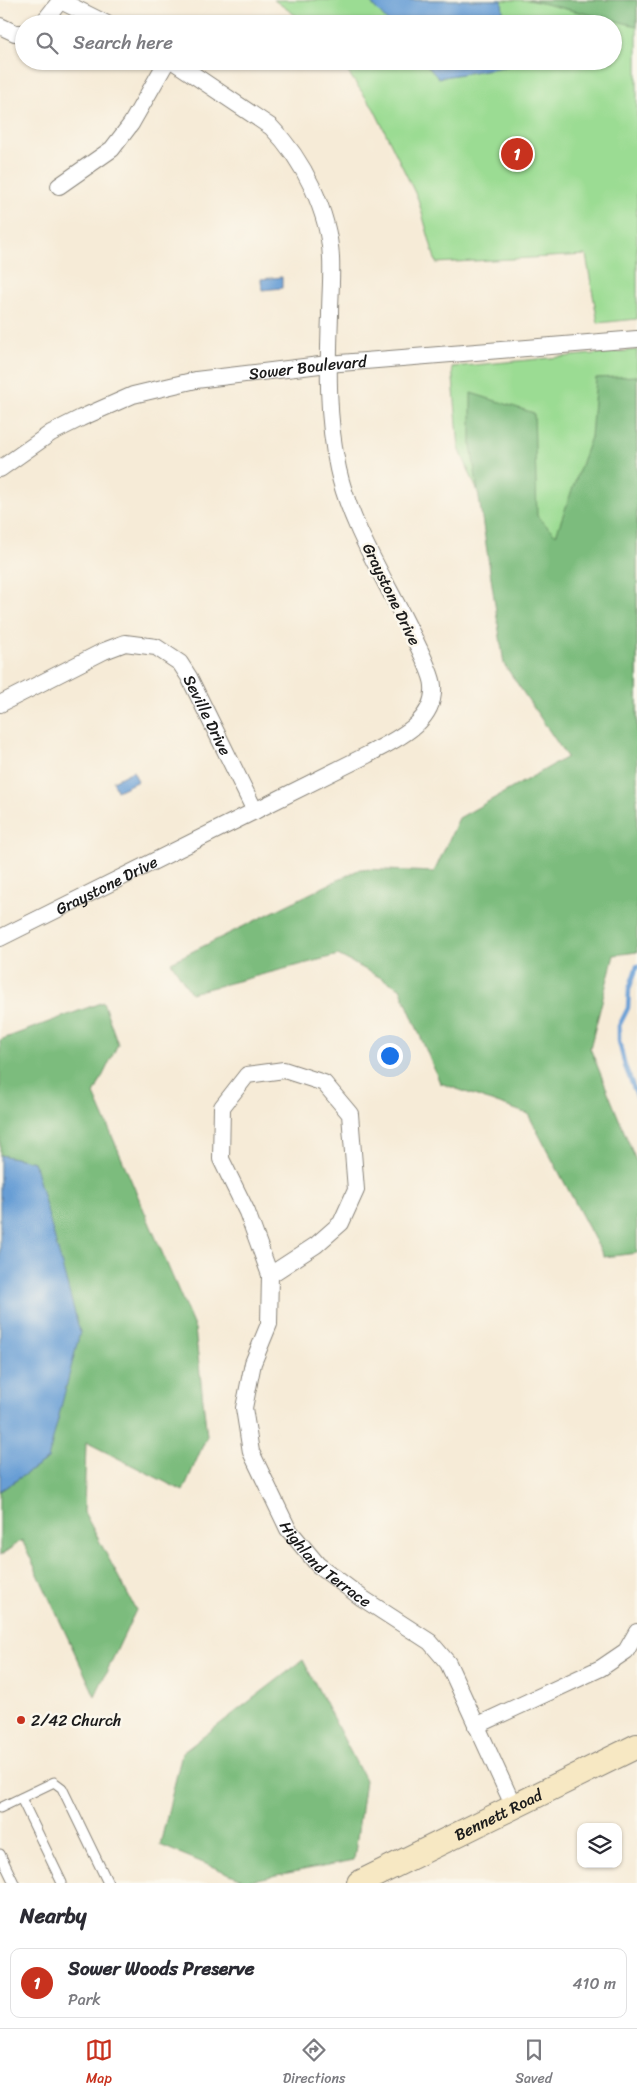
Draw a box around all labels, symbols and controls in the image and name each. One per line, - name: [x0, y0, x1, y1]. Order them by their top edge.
- search box: [15, 15, 622, 70]
- text: Search here: [73, 26, 173, 59]
- icon: search: [33, 29, 61, 57]
- pin: 1: [501, 135, 533, 173]
- street label: Sower Boulevard: [247, 347, 369, 388]
- street label: Graystone Drive: [354, 538, 429, 651]
- street label: Seville Drive: [175, 669, 239, 761]
- street label: Graystone Drive: [50, 848, 163, 923]
- your location: [377, 1043, 403, 1069]
- street label: Highland Terrace: [271, 1516, 377, 1616]
- place label: 2/42 Church: [31, 1706, 121, 1735]
- marker: 2/42 Church: [15, 1714, 27, 1726]
- street label: Bennett Road: [449, 1780, 549, 1849]
- map controls: [577, 1823, 622, 1868]
- button: layers: [577, 1823, 622, 1868]
- text: Nearby: [20, 1897, 86, 1935]
- text: Sower Woods Preserve: [68, 1952, 255, 1985]
- text: 1: [34, 1969, 40, 1998]
- text: 410 m: [573, 1969, 616, 1998]
- text: Park: [68, 1985, 101, 2014]
- tab: Map: [85, 2036, 113, 2091]
- tab: Directions: [283, 2036, 345, 2091]
- tab: Saved: [515, 2036, 552, 2091]

